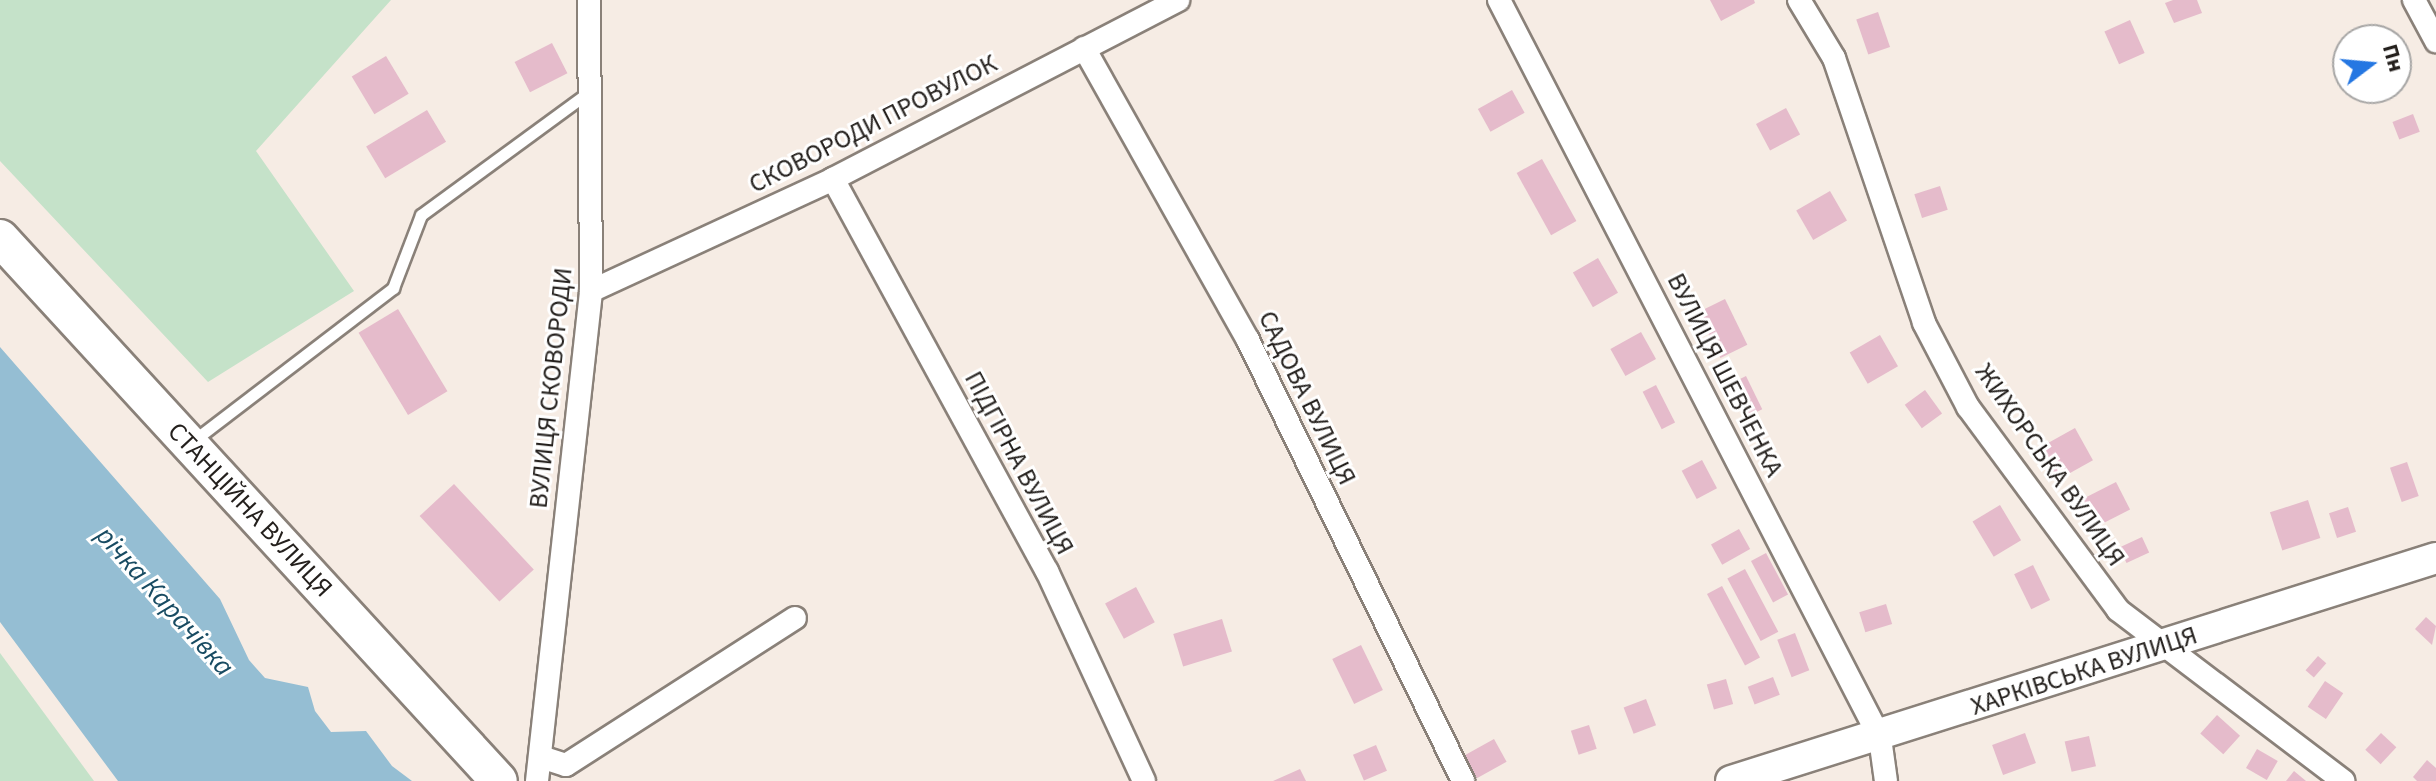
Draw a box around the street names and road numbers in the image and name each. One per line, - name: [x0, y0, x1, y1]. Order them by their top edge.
- street label: СКОВОРОДИ ПРОВУЛОК: [744, 48, 1002, 200]
- street label: ВУЛИЦЯ СКОВОРОДИ: [523, 266, 579, 510]
- street label: ВУЛИЦЯ ШЕВЧЕНКА: [1660, 268, 1790, 482]
- street label: САДОВА ВУЛИЦЯ: [1251, 306, 1363, 490]
- street label: ЖИХОРСЬКА ВУЛИЦЯ: [1968, 358, 2132, 572]
- street label: ПІДГІРНА ВУЛИЦЯ: [958, 366, 1080, 560]
- street label: СТАНЦІЙНА ВУЛИЦЯ: [161, 416, 339, 604]
- street label: ХАРКІВСЬКА ВУЛИЦЯ: [1967, 620, 2201, 722]

